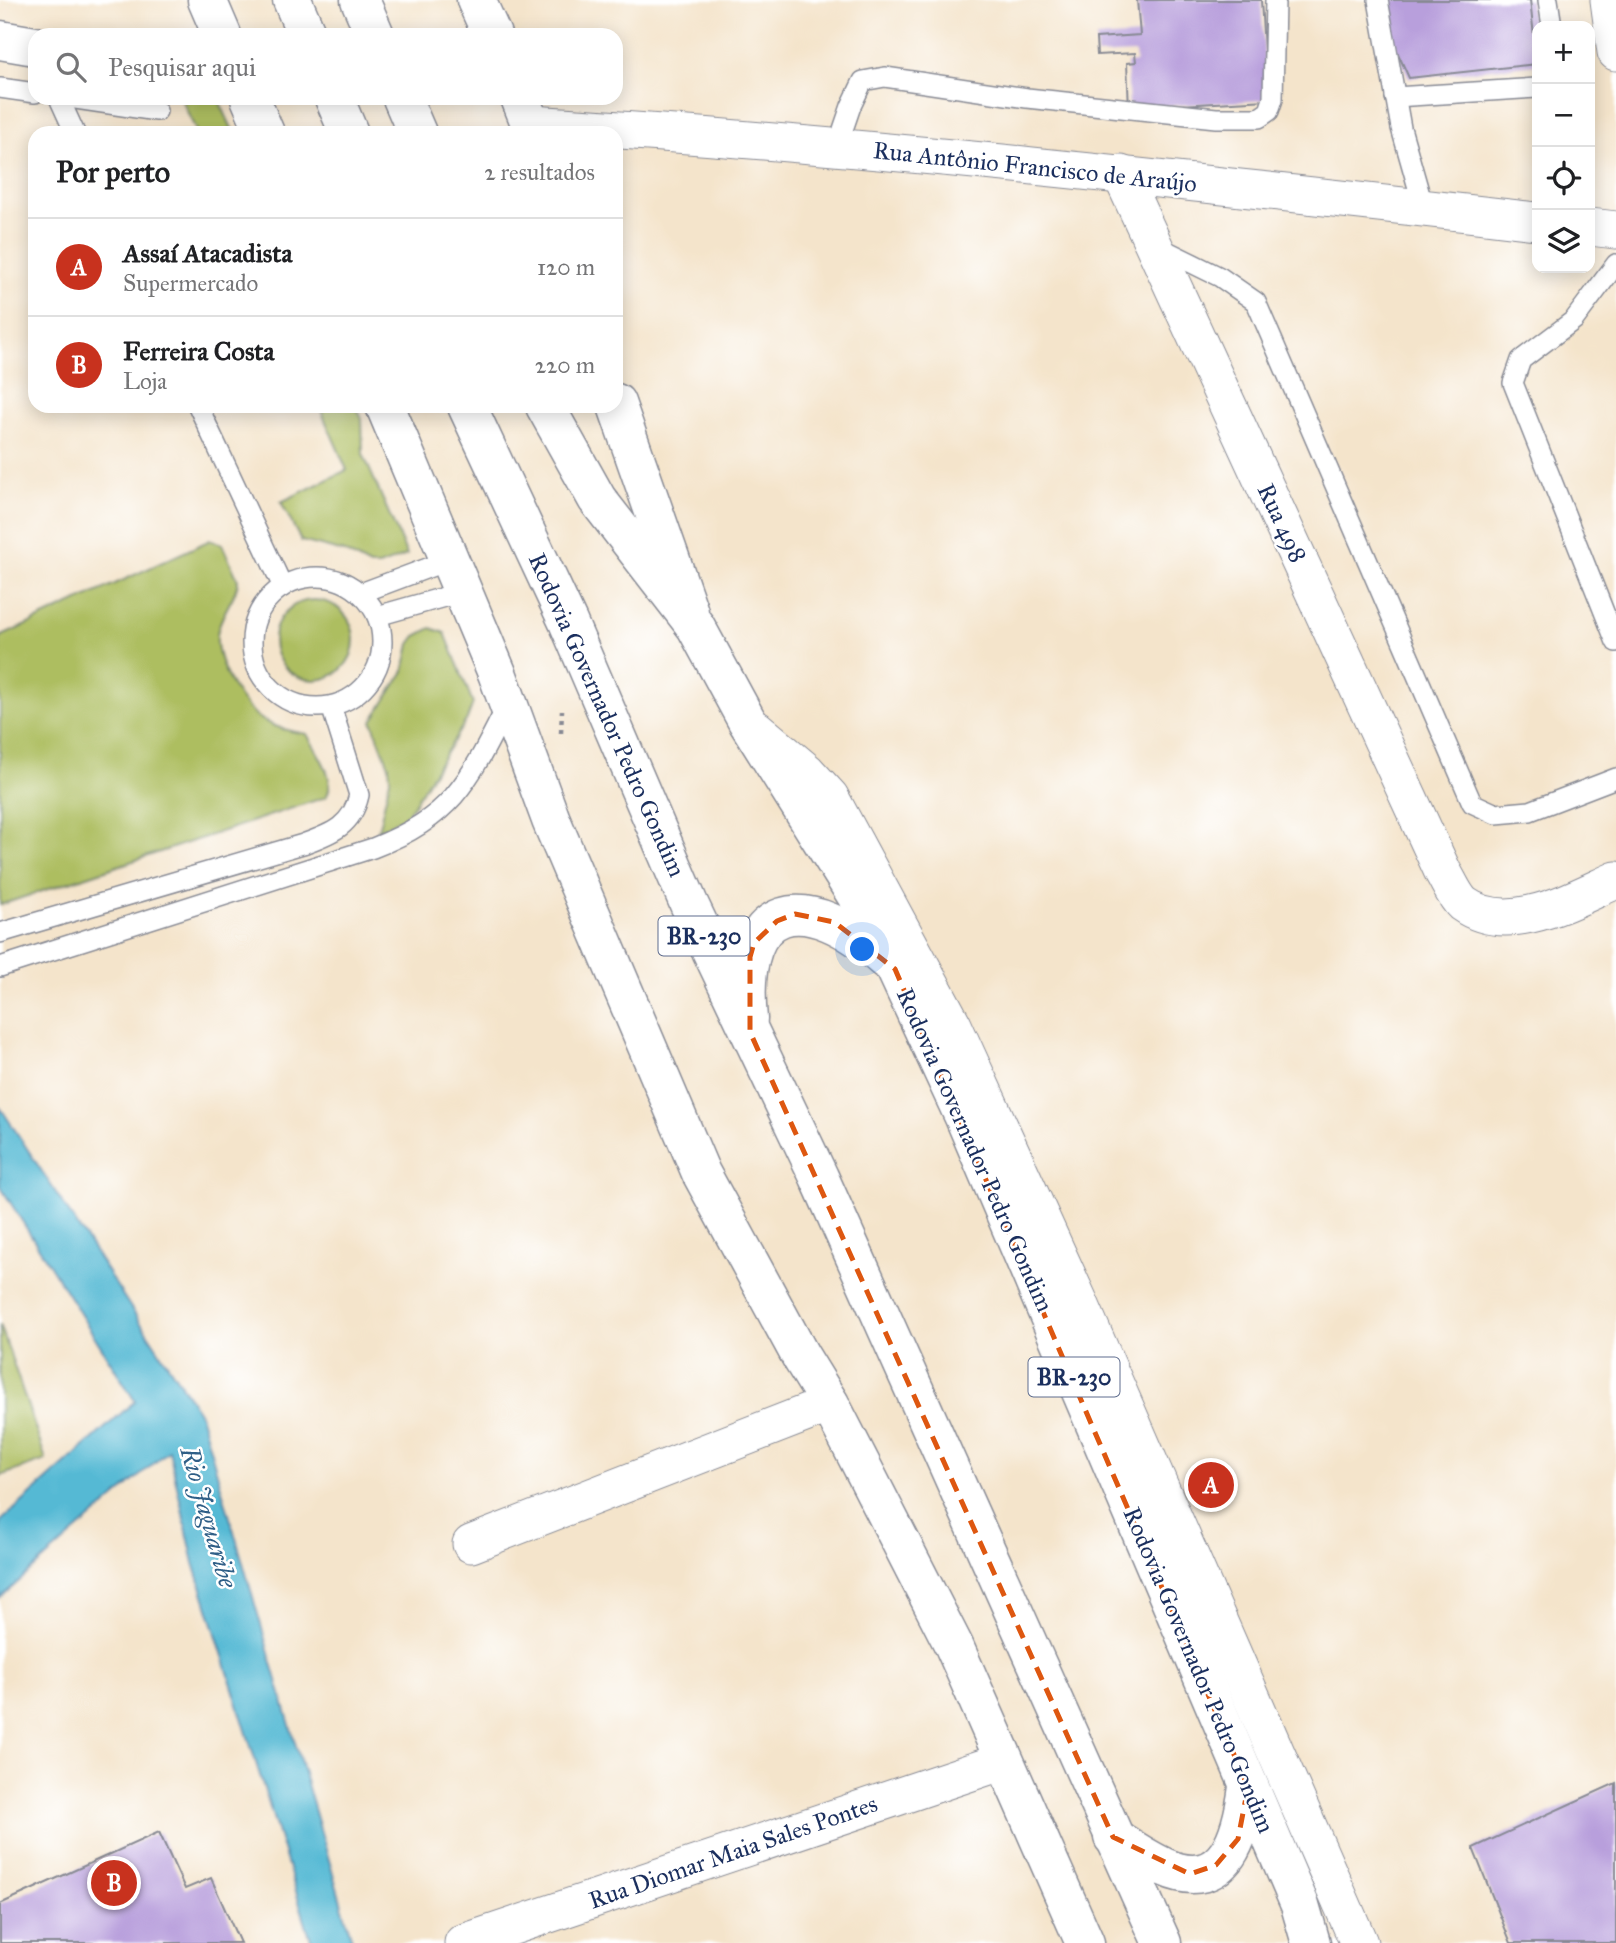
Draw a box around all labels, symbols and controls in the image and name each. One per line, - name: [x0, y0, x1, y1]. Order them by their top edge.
- map controls: [1532, 21, 1595, 273]
- button: +: [1532, 21, 1595, 84]
- search box: [28, 28, 623, 105]
- icon: search: [52, 48, 90, 86]
- text: Pesquisar aqui: [108, 51, 256, 83]
- button: −: [1532, 84, 1595, 147]
- street label: Rua Antônio Francisco de Araújo: [872, 135, 1198, 199]
- button: locate: [1532, 147, 1595, 210]
- text: Por perto: [56, 154, 170, 190]
- text: 2 resultados: [484, 158, 595, 186]
- button: layers: [1532, 210, 1595, 273]
- text: Assaí Atacadista: [123, 237, 292, 269]
- text: A: [71, 253, 87, 281]
- text: 120 m: [537, 253, 595, 281]
- text: Supermercado: [123, 269, 258, 297]
- text: Ferreira Costa: [123, 335, 275, 367]
- text: B: [71, 351, 87, 379]
- text: 220 m: [535, 351, 595, 379]
- text: Loja: [123, 367, 167, 395]
- street label: Rua 498: [1251, 479, 1313, 567]
- street label: Rodovia Governador Pedro Gondim: [522, 549, 692, 881]
- road number: BR-230: [658, 917, 750, 956]
- your location: [845, 932, 879, 966]
- street label: Rodovia Governador Pedro Gondim: [890, 984, 1060, 1316]
- road number: BR-230: [1028, 1358, 1120, 1396]
- water label: Rio Jaguaribe: [173, 1442, 245, 1593]
- pin: A: [1188, 1459, 1234, 1511]
- street label: Rodovia Governador Pedro Gondim: [1117, 1503, 1281, 1837]
- street label: Rua Diomar Maia Sales Pontes: [585, 1788, 881, 1916]
- pin: B: [91, 1857, 137, 1909]

